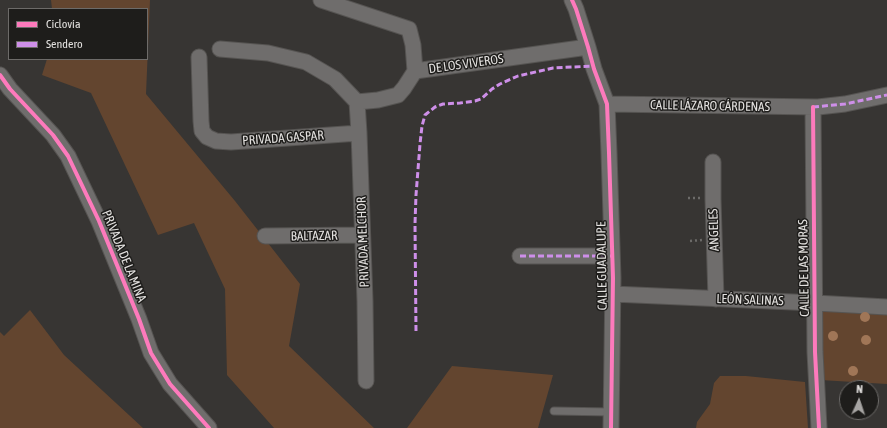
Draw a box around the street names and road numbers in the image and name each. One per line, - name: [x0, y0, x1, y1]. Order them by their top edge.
- street label: DE LOS VIVEROS: [428, 51, 504, 77]
- street label: CALLE LÁZARO CÁRDENAS: [650, 97, 770, 115]
- street label: PRIVADA GASPAR: [242, 127, 324, 149]
- street label: PRIVADA MELCHOR: [354, 196, 372, 288]
- street label: PRIVADA DE LA MINA: [98, 208, 150, 304]
- street label: ANGELES: [705, 208, 723, 252]
- street label: CALLE DE LAS MORAS: [795, 219, 813, 317]
- street label: CALLE GUADALUPE: [593, 221, 611, 311]
- street label: BALTAZAR: [291, 228, 337, 244]
- street label: LEÓN SALINAS: [716, 291, 784, 309]

